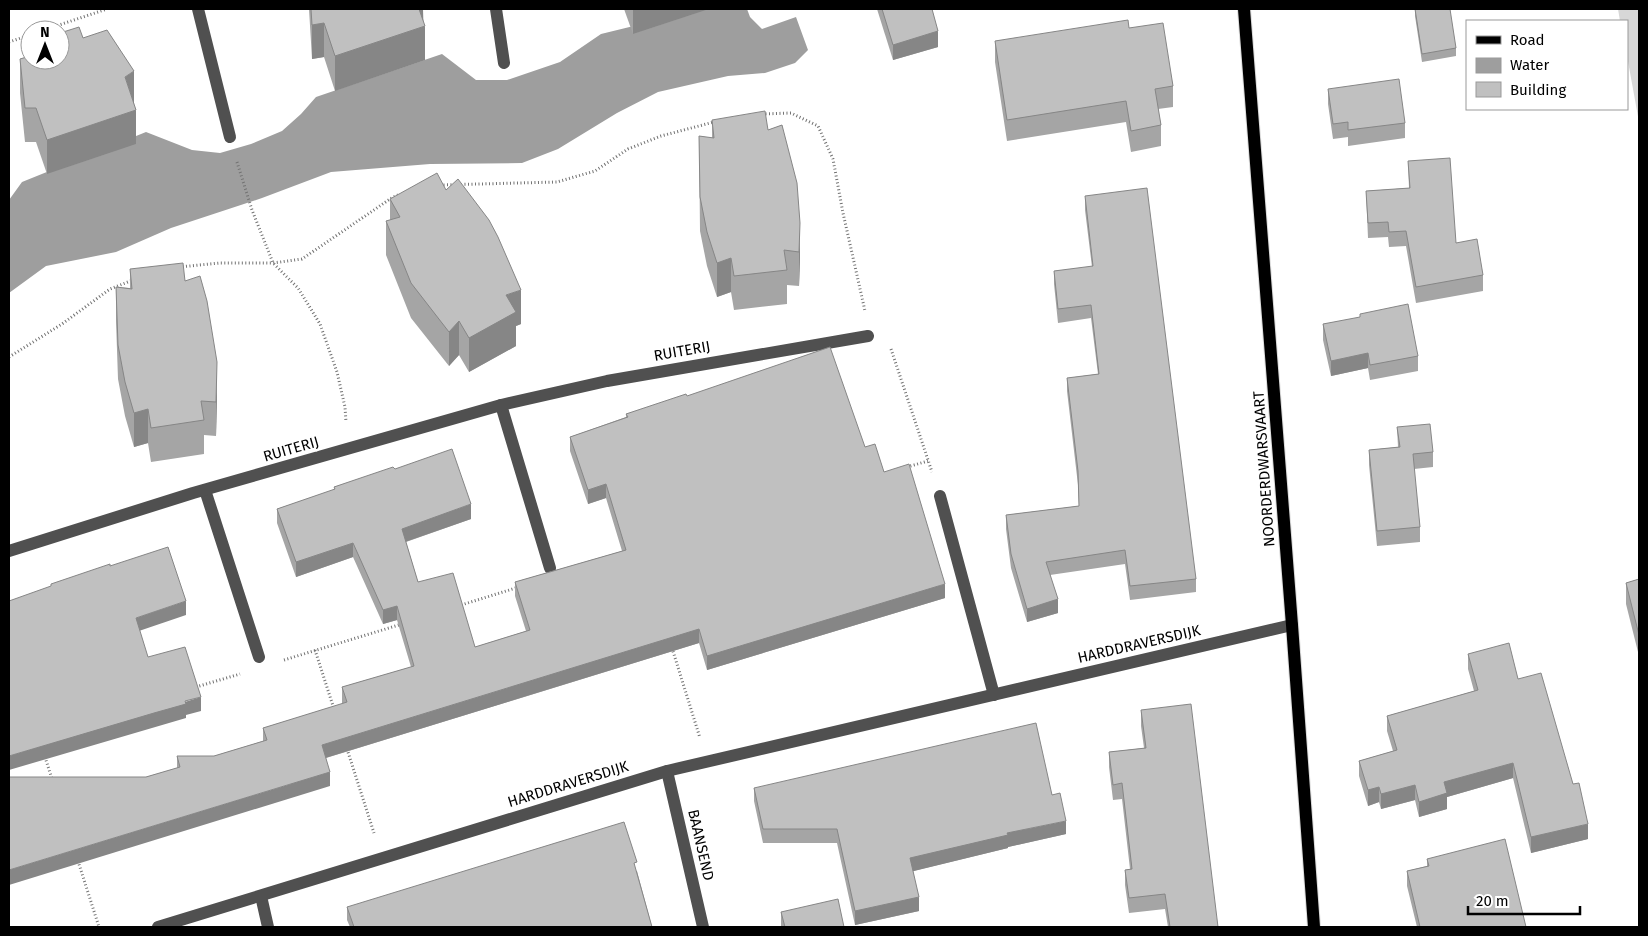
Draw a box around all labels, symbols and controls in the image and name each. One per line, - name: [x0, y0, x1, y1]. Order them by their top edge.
- north arrow: [20, 20, 70, 70]
- legend: [1466, 20, 1628, 110]
- text: N: [40, 24, 50, 41]
- text: Road: [1510, 31, 1545, 49]
- text: Water: [1510, 56, 1549, 74]
- text: Building: [1510, 81, 1566, 99]
- street label: RUITERIJ: [652, 337, 712, 365]
- street label: NOORDERDWARSVAART: [1250, 390, 1278, 548]
- street label: RUITERIJ: [261, 432, 321, 466]
- street label: HARDDRAVERSDIJK: [1076, 621, 1202, 667]
- street label: HARDDRAVERSDIJK: [505, 757, 631, 811]
- street label: BAANSEND: [684, 808, 718, 882]
- scale bar: [1468, 884, 1580, 916]
- text: 20 m: [1476, 892, 1509, 910]

